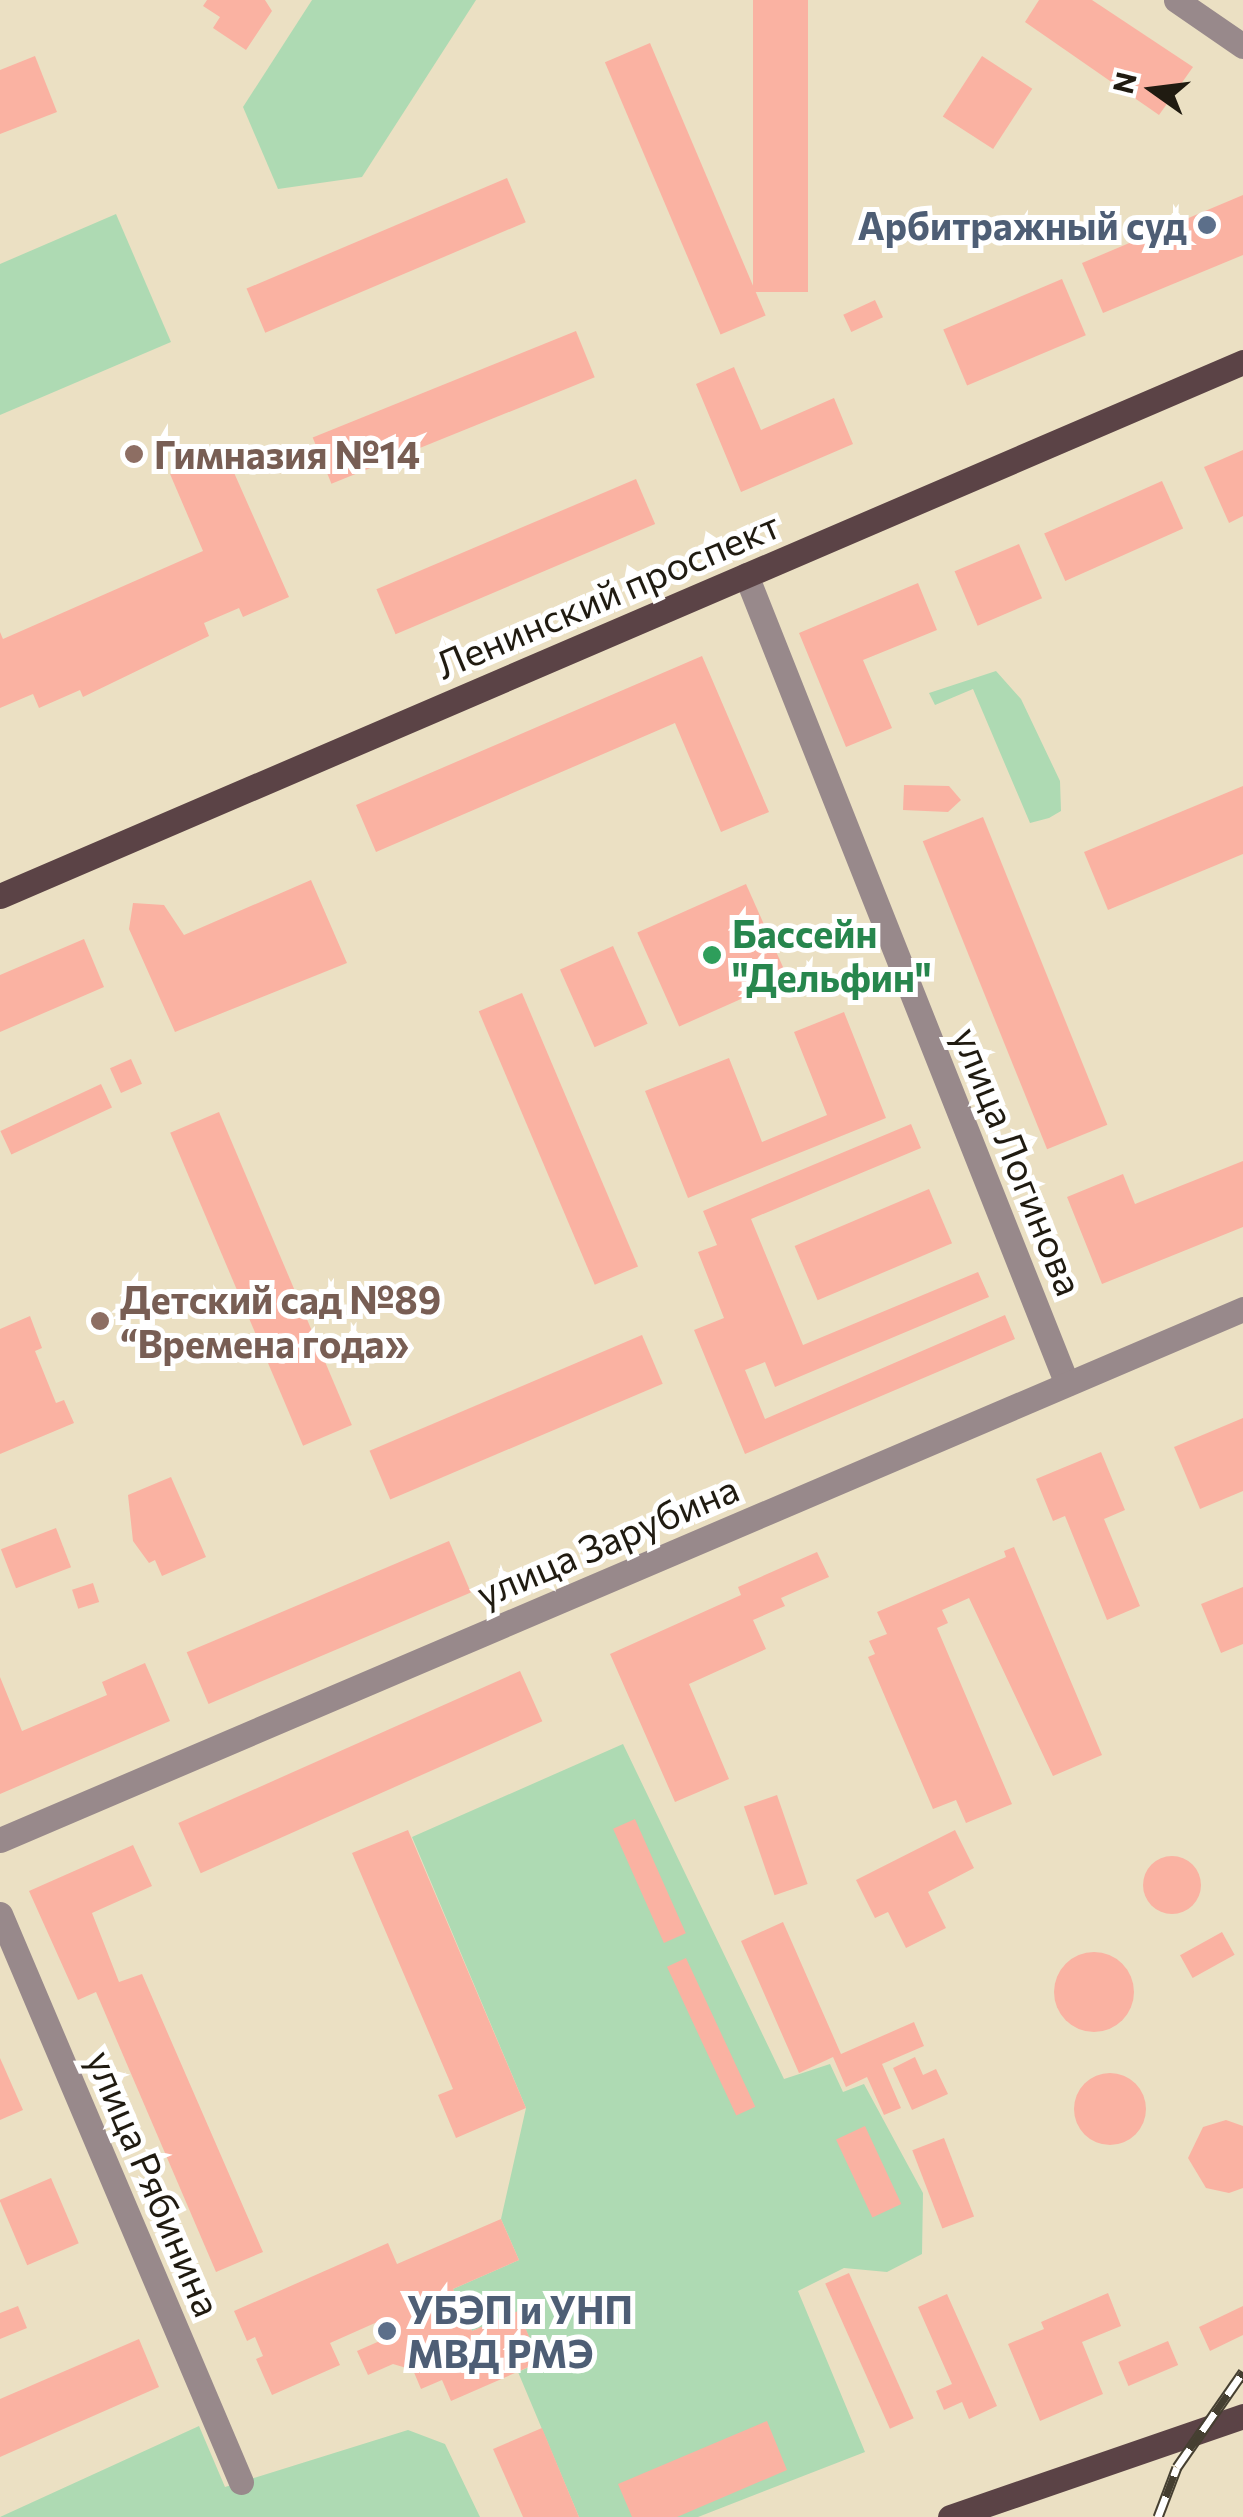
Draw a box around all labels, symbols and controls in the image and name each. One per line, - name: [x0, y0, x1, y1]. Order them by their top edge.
- north arrow: [1103, 40, 1203, 140]
- text: N: [1105, 68, 1143, 97]
- place label: Арбитражный суд: [857, 202, 1187, 248]
- marker: Арбитражный суд: [1196, 214, 1218, 236]
- place label: Гимназия №14: [154, 431, 420, 477]
- marker: Гимназия №14: [123, 443, 145, 465]
- street label: Ленинский проспект: [428, 501, 786, 687]
- place label: Бассейн "Дельфин": [732, 910, 932, 999]
- marker: Бассейн "Дельфин": [701, 944, 723, 966]
- street label: улица Логинова: [944, 1020, 1094, 1302]
- place label: Детский сад №89 “Времена года»: [120, 1276, 441, 1366]
- marker: Детский сад №89 “Времена года»: [89, 1310, 111, 1332]
- street label: улица Зарубина: [469, 1464, 745, 1616]
- street label: улица Рябинина: [78, 2043, 232, 2323]
- place label: УБЭП и УНП МВД РМЭ: [407, 2286, 633, 2376]
- marker: УБЭП и УНП МВД РМЭ: [376, 2320, 398, 2342]

